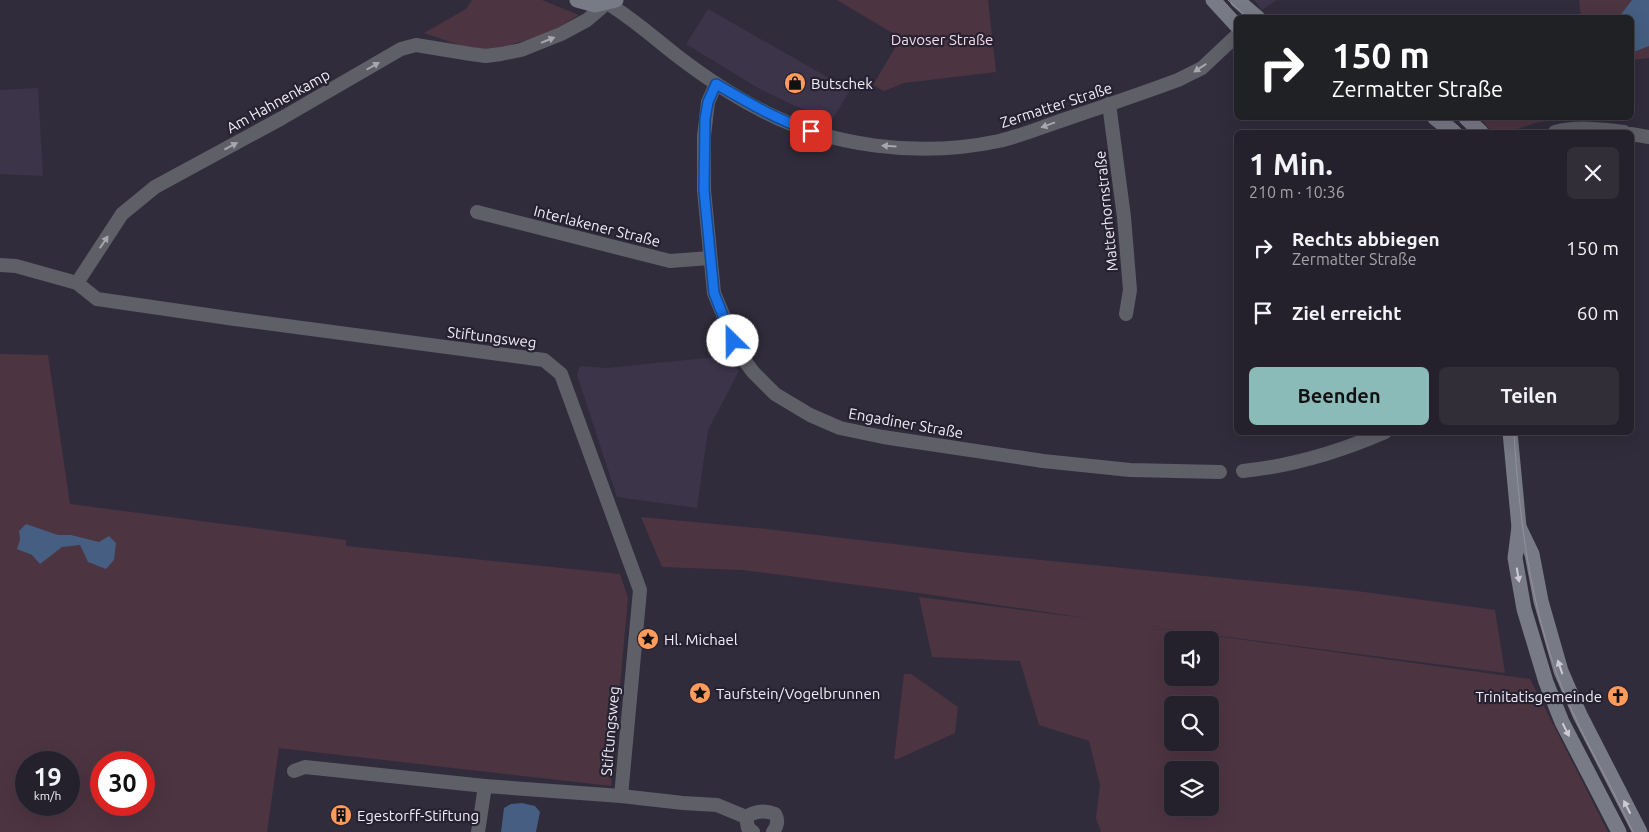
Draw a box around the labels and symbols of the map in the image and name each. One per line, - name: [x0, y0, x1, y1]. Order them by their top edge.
- park label: Davoser Straße: [891, 31, 993, 48]
- one-way arrow: [541, 35, 555, 43]
- one-way arrow: [366, 61, 379, 70]
- one-way arrow: [1193, 63, 1207, 73]
- street label: Am Hahnenkamp: [223, 66, 333, 136]
- shop icon: Butschek: [783, 71, 807, 95]
- place label: Butschek: [811, 75, 873, 92]
- street label: Zermatter Straße: [998, 79, 1114, 131]
- pin: [790, 110, 832, 152]
- one-way arrow: [1041, 122, 1056, 129]
- one-way arrow: [224, 142, 239, 150]
- one-way arrow: [881, 142, 897, 150]
- street label: Matterhornstraße: [1091, 150, 1121, 272]
- street label: Interlakener Straße: [532, 202, 662, 250]
- one-way arrow: [99, 235, 109, 249]
- position arrow: [706, 314, 758, 366]
- street label: Stiftungsweg: [446, 323, 538, 351]
- street label: Engadiner Straße: [847, 405, 965, 441]
- one-way arrow: [1515, 568, 1523, 584]
- place icon: Hl. Michael: [636, 627, 660, 651]
- place label: Hl. Michael: [664, 631, 738, 648]
- one-way arrow: [1556, 660, 1563, 675]
- place icon: Taufstein/Vogelbrunnen: [688, 681, 712, 705]
- church icon: Trinitatisgemeinde: [1606, 684, 1630, 708]
- place label: Taufstein/Vogelbrunnen: [716, 685, 880, 702]
- street label: Stiftungsweg: [598, 686, 622, 776]
- place label: Trinitatisgemeinde: [1476, 688, 1602, 705]
- one-way arrow: [1562, 723, 1570, 737]
- speed limit sign: 30: [90, 751, 155, 816]
- one-way arrow: [1623, 800, 1631, 814]
- building icon: Egestorff-Stiftung: [329, 803, 353, 827]
- place label: Egestorff-Stiftung: [357, 807, 479, 824]

